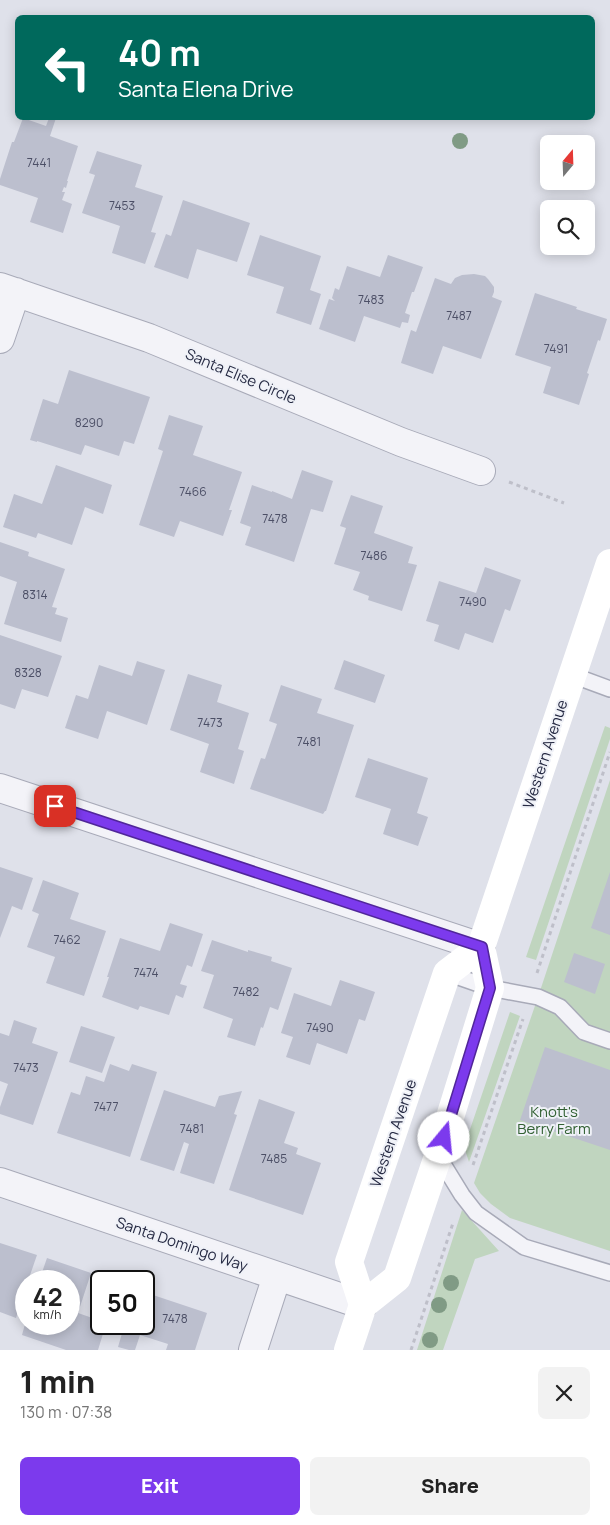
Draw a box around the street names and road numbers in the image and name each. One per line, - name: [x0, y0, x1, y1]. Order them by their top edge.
- street label: Santa Elise Circle: [182, 343, 300, 409]
- street label: Western Avenue: [518, 697, 573, 811]
- street label: Western Avenue: [365, 1076, 421, 1190]
- street label: Santa Domingo Way: [113, 1212, 251, 1276]

